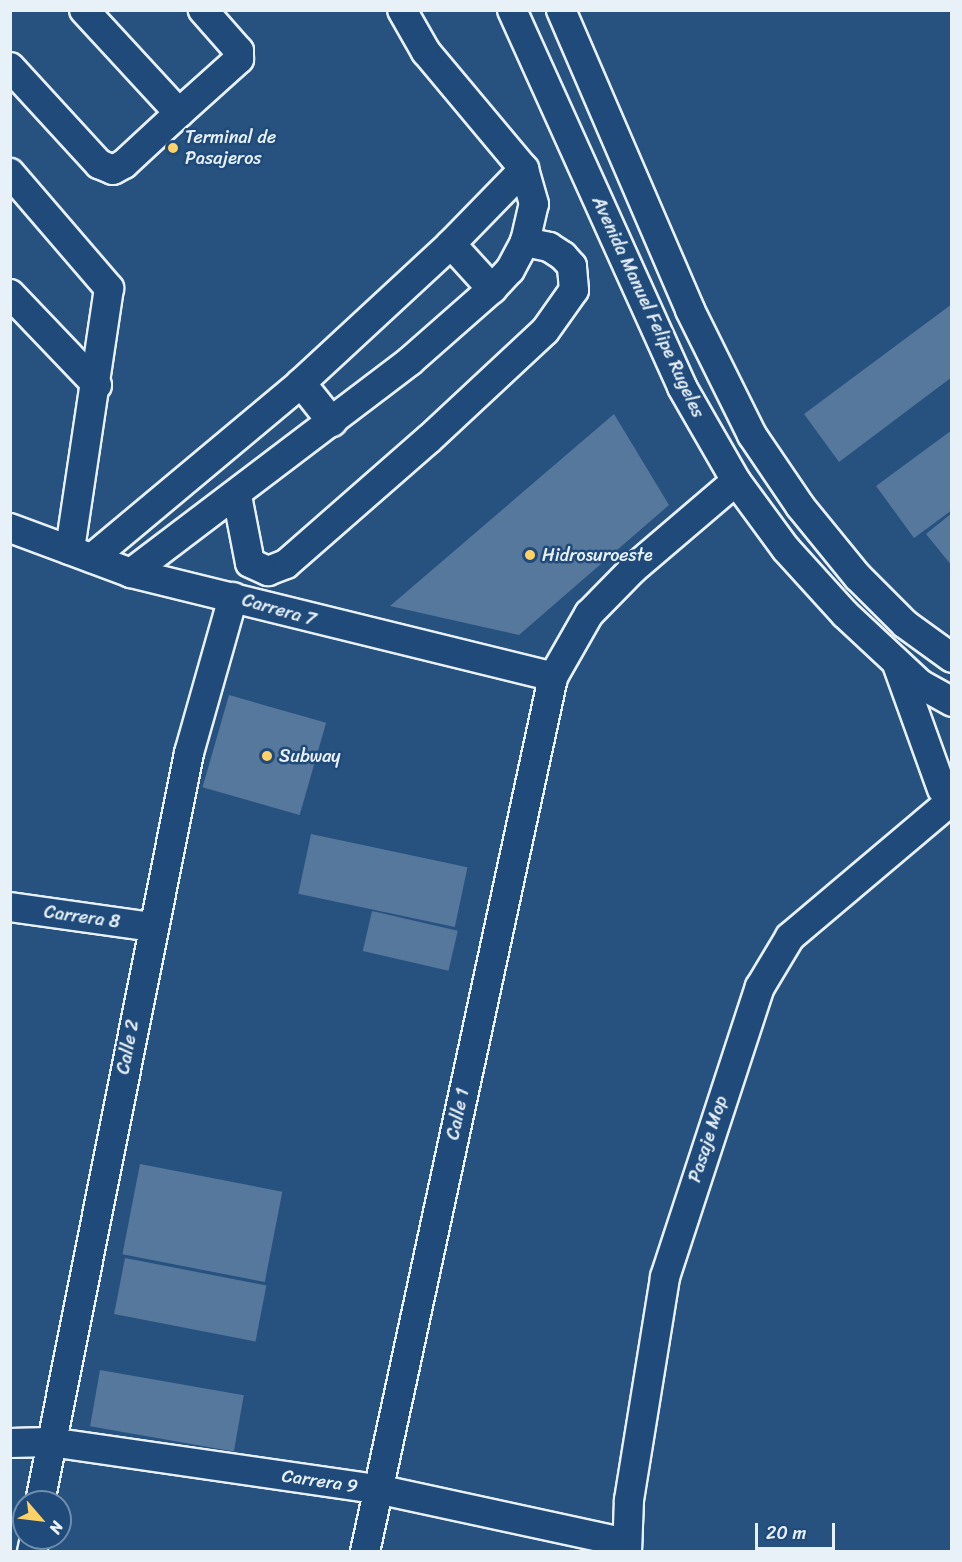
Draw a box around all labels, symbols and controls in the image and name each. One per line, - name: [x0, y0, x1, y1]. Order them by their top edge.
- place label: Terminal de Pasajeros: [185, 127, 276, 170]
- marker: Terminal de Pasajeros: [166, 141, 180, 155]
- street label: Avenida Manuel Felipe Rugeles: [587, 193, 709, 421]
- place label: Hidrosuroeste: [542, 544, 653, 566]
- marker: Hidrosuroeste: [523, 548, 537, 562]
- street label: Carrera 7: [240, 589, 318, 631]
- place label: Subway: [279, 745, 341, 767]
- marker: Subway: [260, 749, 274, 763]
- street label: Carrera 8: [43, 901, 121, 933]
- street label: Calle 2: [112, 1018, 144, 1076]
- street label: Calle 1: [442, 1086, 474, 1142]
- street label: Pasaje Mop: [684, 1093, 732, 1185]
- street label: Carrera 9: [281, 1465, 359, 1497]
- north arrow: [12, 1490, 72, 1550]
- scale bar: [758, 1511, 838, 1549]
- text: N: [41, 1516, 72, 1539]
- text: 20 m: [766, 1517, 806, 1549]

